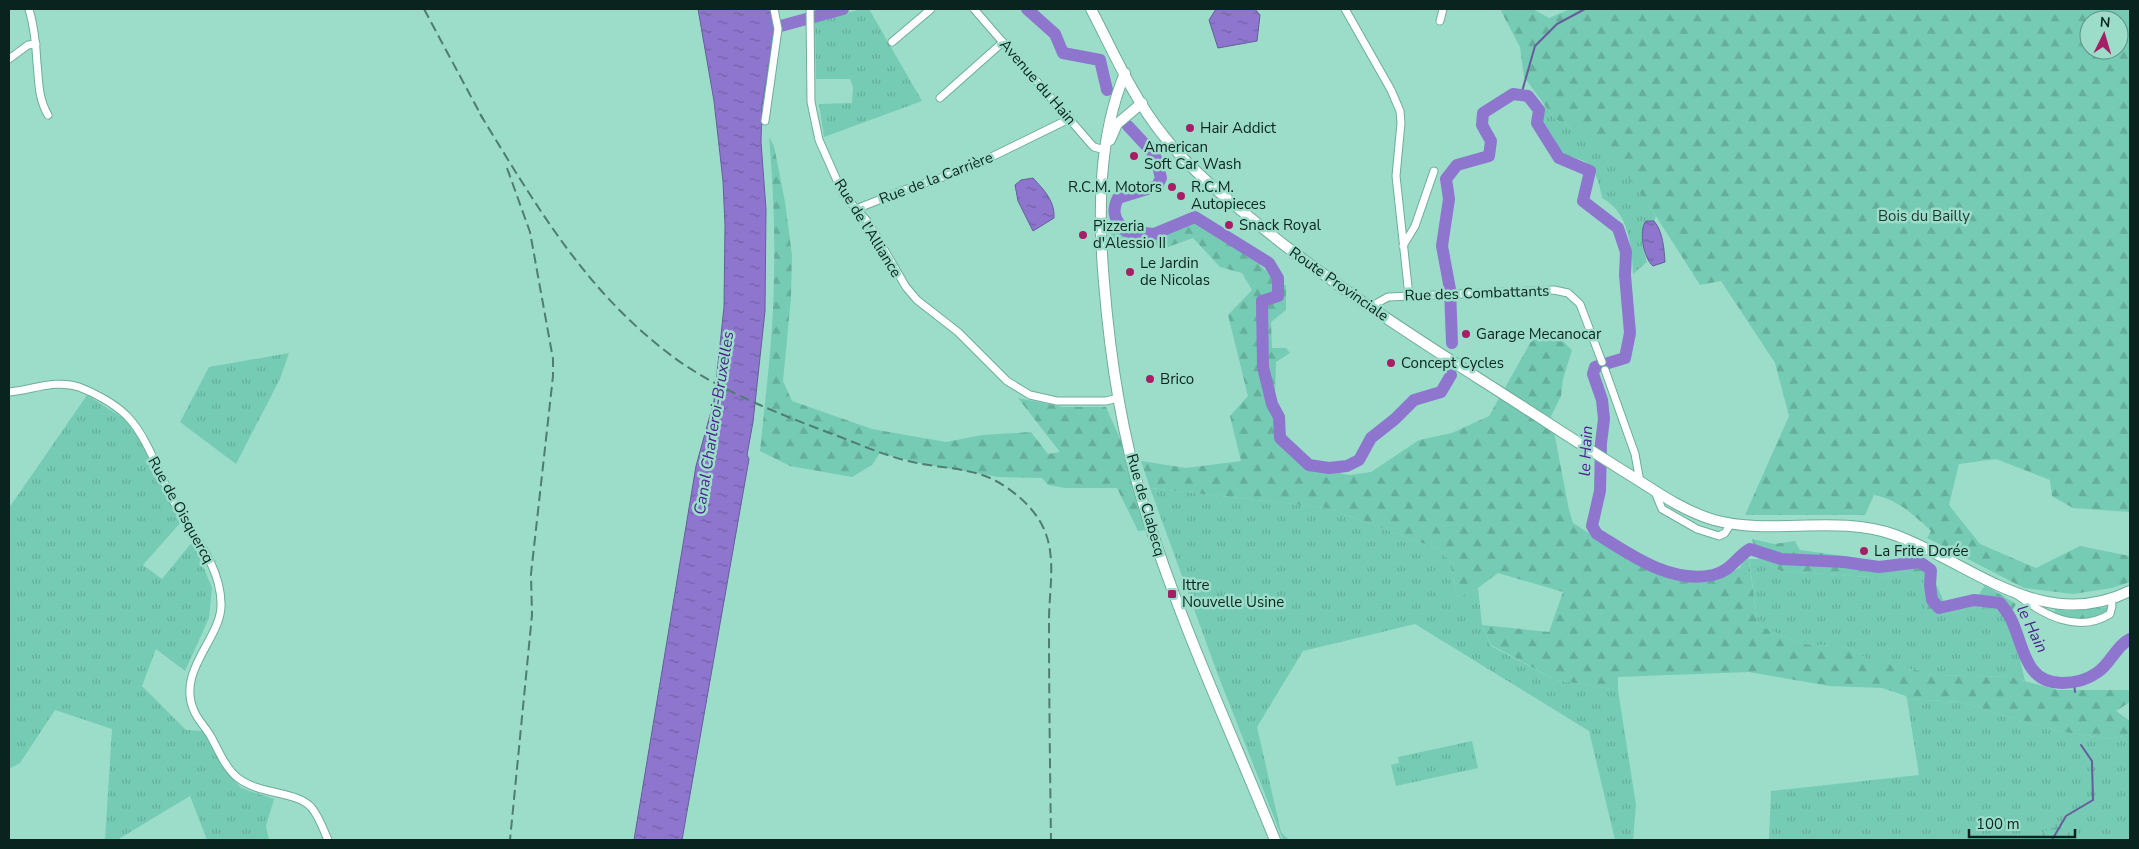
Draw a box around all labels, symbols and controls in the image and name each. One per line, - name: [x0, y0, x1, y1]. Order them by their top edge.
- north arrow: [2079, 10, 2129, 60]
- text: N: [2099, 13, 2111, 32]
- street label: Avenue du Hain: [995, 35, 1081, 129]
- place label: Hair Addict: [1200, 118, 1277, 138]
- marker: Hair Addict: [1184, 122, 1196, 134]
- place label: American Soft Car Wash: [1144, 137, 1242, 174]
- street label: Rue de la Carrière: [876, 147, 996, 209]
- marker: American Soft Car Wash: [1128, 150, 1140, 162]
- street label: Rue de l'Alliance: [830, 175, 906, 281]
- place label: R.C.M. Motors: [1068, 177, 1162, 197]
- place label: R.C.M. Autopieces: [1191, 177, 1266, 214]
- marker: R.C.M. Motors: [1166, 181, 1178, 193]
- marker: R.C.M. Autopieces: [1175, 190, 1187, 202]
- park label: Bois du Bailly: [1878, 206, 1970, 226]
- place label: Snack Royal: [1239, 215, 1322, 235]
- place label: Pizzeria d'Alessio II: [1093, 216, 1166, 253]
- marker: Snack Royal: [1223, 219, 1235, 231]
- marker: Pizzeria d'Alessio II: [1077, 229, 1089, 241]
- street label: Route Provinciale: [1285, 242, 1393, 326]
- place label: Le Jardin de Nicolas: [1140, 253, 1210, 290]
- marker: Le Jardin de Nicolas: [1124, 266, 1136, 278]
- street label: Rue des Combattants: [1404, 280, 1550, 306]
- place label: Garage Mecanocar: [1476, 324, 1602, 344]
- marker: Garage Mecanocar: [1460, 328, 1472, 340]
- water label: Canal Charleroi-Bruxelles: [689, 329, 739, 516]
- place label: Concept Cycles: [1401, 353, 1504, 373]
- marker: Concept Cycles: [1385, 357, 1397, 369]
- place label: Brico: [1160, 369, 1194, 389]
- marker: Brico: [1144, 373, 1156, 385]
- water label: le Hain: [1574, 425, 1598, 477]
- street label: Rue de Clabecq: [1122, 451, 1170, 559]
- street label: Rue de Oisquercq: [143, 453, 219, 567]
- place label: La Frite Dorée: [1874, 541, 1969, 561]
- marker: La Frite Dorée: [1858, 545, 1870, 557]
- place label: Ittre Nouvelle Usine: [1182, 575, 1284, 612]
- marker: Ittre Nouvelle Usine: [1166, 588, 1178, 600]
- water label: le Hain: [2011, 601, 2053, 657]
- scale bar: [1969, 806, 2075, 838]
- text: 100 m: [1976, 814, 2020, 834]

